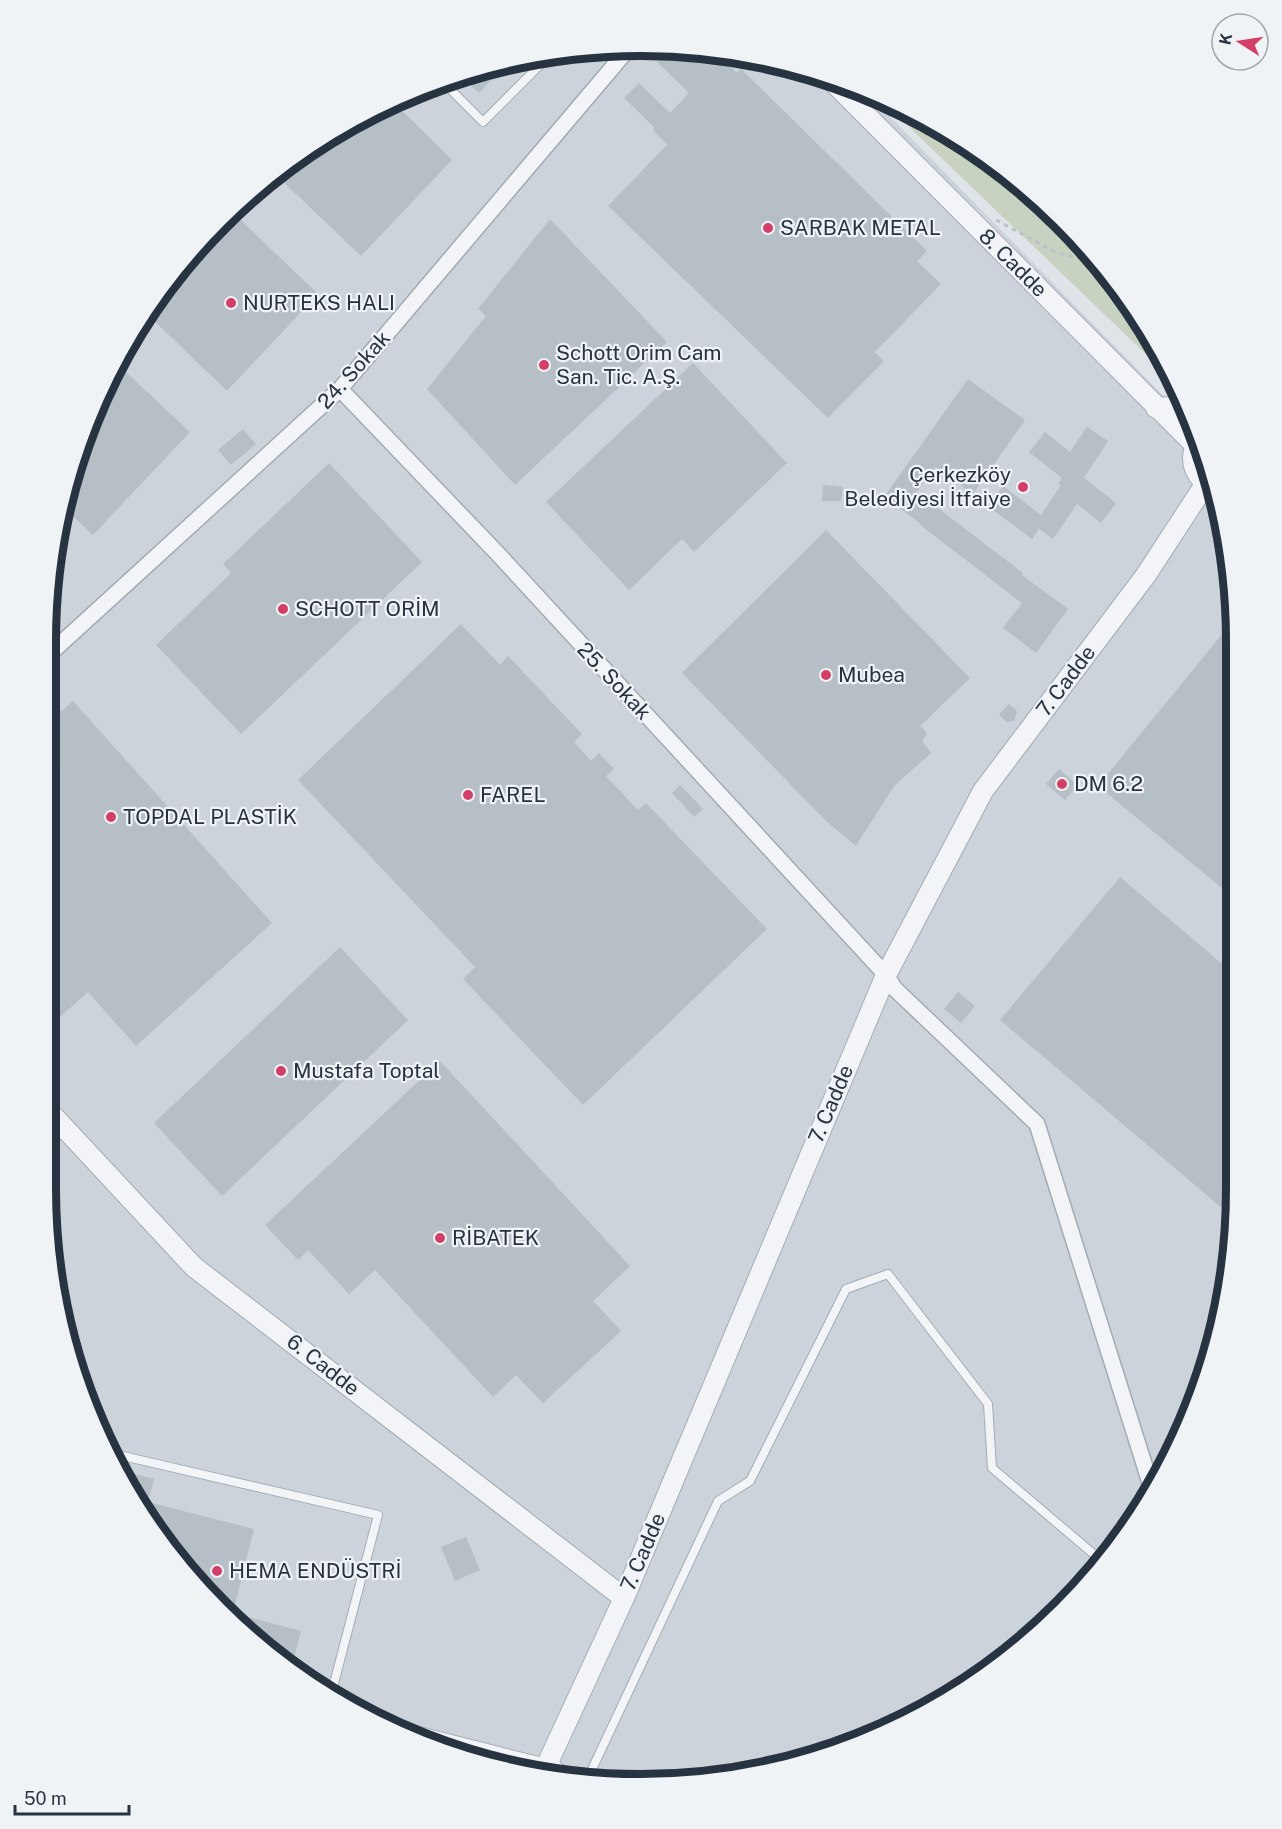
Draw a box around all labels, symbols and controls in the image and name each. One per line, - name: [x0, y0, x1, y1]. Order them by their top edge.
- north arrow: [1210, 12, 1270, 72]
- text: K: [1215, 31, 1236, 47]
- place label: SARBAK METAL: [780, 215, 941, 240]
- marker: SARBAK METAL: [761, 221, 775, 235]
- street label: 8. Cadde: [974, 223, 1053, 302]
- place label: NURTEKS HALI: [243, 290, 395, 315]
- marker: NURTEKS HALI: [224, 296, 238, 310]
- street label: 24. Sokak: [312, 325, 395, 414]
- place label: Schott Orim Cam San. Tic. A.Ş.: [556, 340, 721, 389]
- marker: Schott Orim Cam San. Tic. A.Ş.: [537, 358, 551, 372]
- place label: Çerkezköy Belediyesi İtfaiye: [844, 462, 1011, 511]
- marker: Çerkezköy Belediyesi İtfaiye: [1016, 480, 1030, 494]
- place label: SCHOTT ORİM: [295, 596, 440, 621]
- marker: SCHOTT ORİM: [276, 602, 290, 616]
- street label: 25. Sokak: [572, 637, 657, 725]
- street label: 7. Cadde: [1031, 640, 1100, 721]
- place label: Mubea: [838, 662, 905, 687]
- marker: Mubea: [819, 668, 833, 682]
- place label: DM 6.2: [1074, 771, 1143, 796]
- marker: DM 6.2: [1055, 777, 1069, 791]
- place label: FAREL: [480, 782, 546, 807]
- marker: FAREL: [461, 788, 475, 802]
- place label: TOPDAL PLASTİK: [123, 804, 297, 829]
- marker: TOPDAL PLASTİK: [104, 810, 118, 824]
- place label: Mustafa Toptal: [293, 1058, 440, 1083]
- street label: 7. Cadde: [803, 1061, 858, 1147]
- marker: Mustafa Toptal: [274, 1064, 288, 1078]
- place label: RİBATEK: [452, 1225, 539, 1250]
- marker: RİBATEK: [433, 1231, 447, 1245]
- street label: 6. Cadde: [282, 1328, 365, 1401]
- street label: 7. Cadde: [615, 1509, 670, 1595]
- place label: HEMA ENDÜSTRİ: [229, 1558, 401, 1583]
- marker: HEMA ENDÜSTRİ: [210, 1564, 224, 1578]
- scale bar: [15, 1778, 129, 1816]
- text: 50 m: [24, 1788, 67, 1809]

